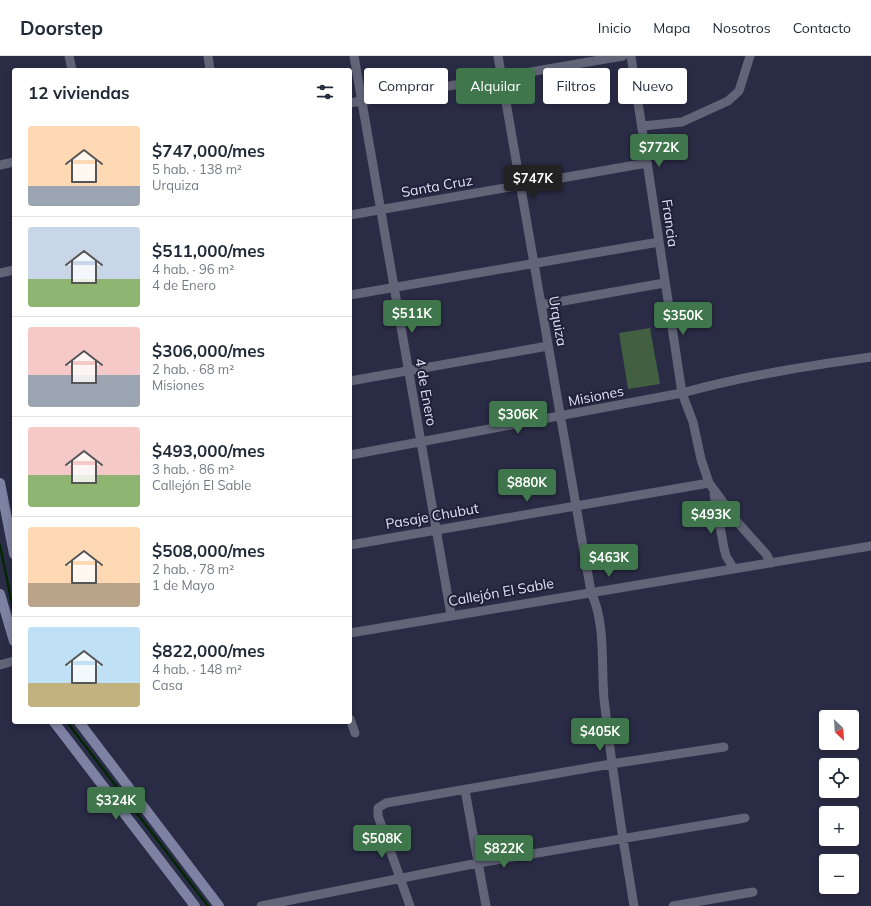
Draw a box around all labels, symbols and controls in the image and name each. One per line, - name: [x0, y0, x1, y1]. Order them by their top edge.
- text: Doorstep: [20, 16, 103, 40]
- text: Inicio: [598, 19, 631, 37]
- text: Mapa: [653, 19, 691, 37]
- text: Nosotros: [713, 19, 771, 37]
- text: Contacto: [793, 19, 851, 37]
- chip: Comprar: [364, 68, 448, 104]
- chip: Alquilar: [456, 68, 535, 104]
- chip: Filtros: [543, 68, 610, 104]
- chip: Nuevo: [618, 68, 687, 104]
- icon: filters: [314, 81, 336, 103]
- text: 12 viviendas: [28, 82, 130, 103]
- pin: $772K: [631, 134, 687, 168]
- text: $772K: [639, 139, 679, 155]
- text: $747,000/mes: [152, 140, 265, 161]
- icon: home: [60, 142, 108, 190]
- text: 5 hab. · 138 m²: [152, 161, 242, 177]
- pin: $747K: [505, 165, 561, 199]
- text: $747K: [513, 170, 553, 186]
- street label: Santa Cruz: [400, 171, 474, 201]
- text: Urquiza: [152, 177, 199, 193]
- street label: Francia: [658, 198, 682, 248]
- text: $511,000/mes: [152, 240, 265, 261]
- icon: home: [60, 243, 108, 291]
- text: 4 hab. · 96 m²: [152, 261, 234, 277]
- text: 4 de Enero: [152, 277, 216, 293]
- street label: Urquiza: [545, 295, 571, 347]
- pin: $511K: [384, 300, 440, 334]
- pin: $350K: [655, 302, 711, 336]
- text: $511K: [392, 305, 432, 321]
- text: $350K: [663, 307, 703, 323]
- text: $306,000/mes: [152, 340, 265, 361]
- icon: home: [60, 343, 108, 391]
- street label: 4 de Enero: [411, 357, 441, 427]
- text: 2 hab. · 68 m²: [152, 361, 234, 377]
- text: Misiones: [152, 377, 204, 393]
- street label: Misiones: [567, 382, 625, 410]
- pin: $306K: [490, 401, 546, 435]
- text: $306K: [498, 406, 538, 422]
- text: $493,000/mes: [152, 440, 265, 461]
- icon: home: [60, 443, 108, 491]
- text: 3 hab. · 86 m²: [152, 461, 234, 477]
- pin: $880K: [499, 469, 555, 503]
- text: $880K: [507, 474, 547, 490]
- text: Callejón El Sable: [152, 477, 251, 493]
- street label: Pasaje Chubut: [384, 499, 480, 533]
- pin: $493K: [683, 501, 739, 535]
- text: $493K: [691, 506, 731, 522]
- text: $508,000/mes: [152, 540, 265, 561]
- icon: home: [60, 543, 108, 591]
- pin: $463K: [581, 544, 637, 578]
- text: $463K: [589, 549, 629, 565]
- text: 2 hab. · 78 m²: [152, 561, 234, 577]
- street label: Callejón El Sable: [447, 574, 555, 610]
- text: 1 de Mayo: [152, 577, 215, 593]
- text: $822,000/mes: [152, 640, 265, 661]
- icon: home: [60, 643, 108, 691]
- text: 4 hab. · 148 m²: [152, 661, 242, 677]
- text: Casa: [152, 677, 183, 693]
- north arrow: [819, 710, 859, 750]
- map controls: [819, 710, 859, 894]
- pin: $405K: [572, 718, 628, 752]
- text: $405K: [580, 723, 620, 739]
- button: locate: [819, 758, 859, 798]
- pin: $324K: [88, 787, 144, 821]
- text: $324K: [96, 792, 136, 808]
- button: +: [819, 806, 859, 846]
- pin: $508K: [354, 825, 410, 859]
- text: $508K: [362, 830, 402, 846]
- pin: $822K: [476, 835, 532, 869]
- text: $822K: [484, 840, 524, 856]
- button: −: [819, 854, 859, 894]

